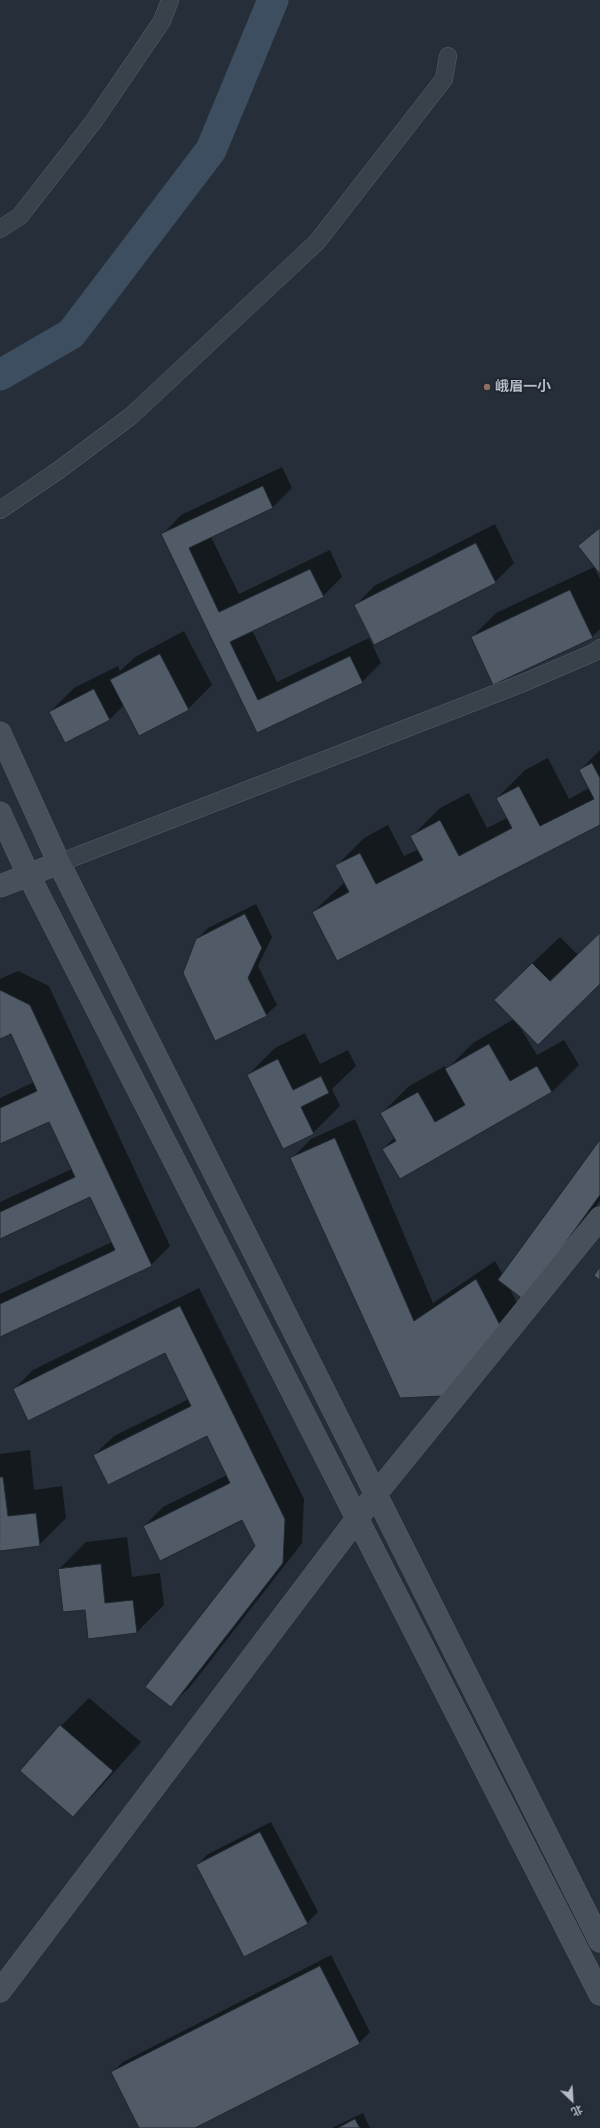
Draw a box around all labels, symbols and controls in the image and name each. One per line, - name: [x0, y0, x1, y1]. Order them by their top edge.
- place label: 峨眉一小: [495, 379, 551, 395]
- marker: 峨眉一小: [482, 382, 492, 392]
- north arrow: [552, 2080, 592, 2120]
- text: 北: [569, 2102, 585, 2120]

